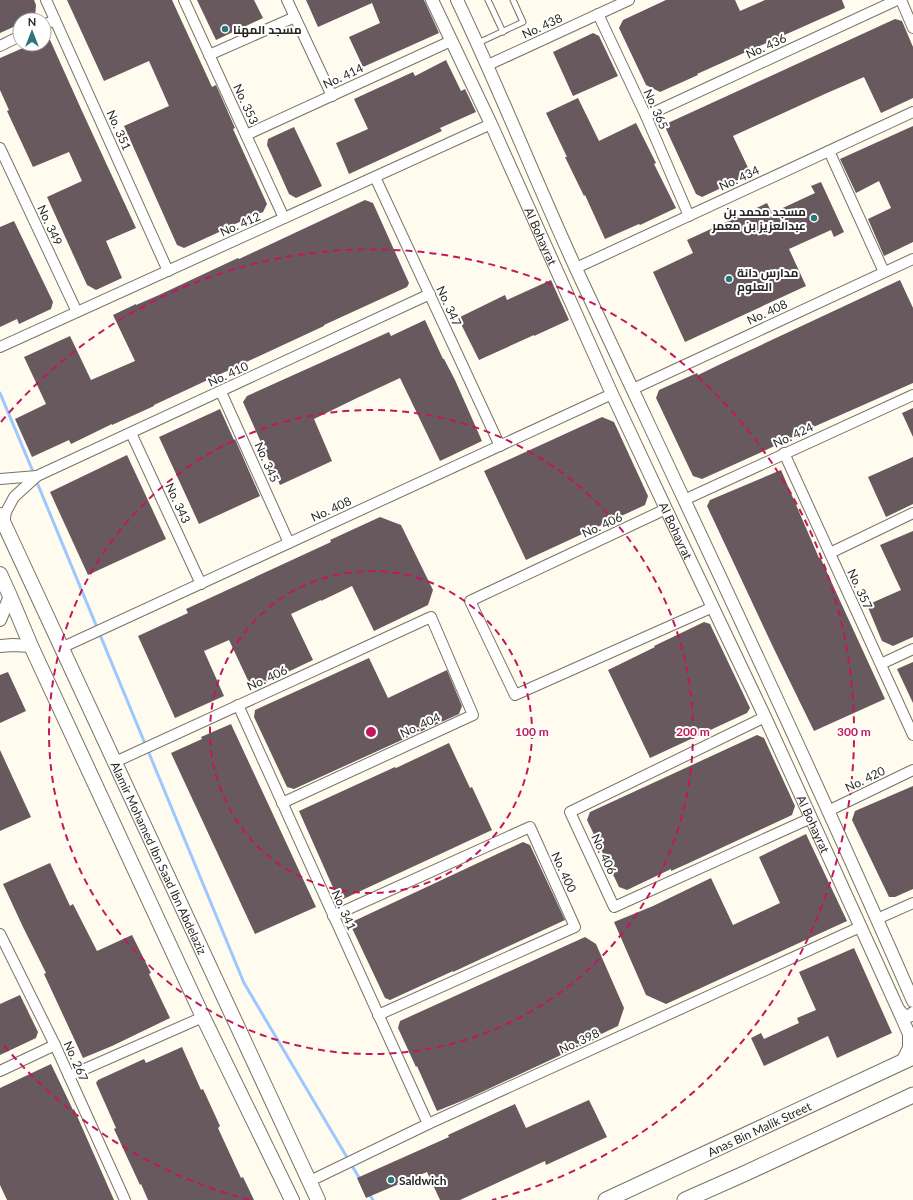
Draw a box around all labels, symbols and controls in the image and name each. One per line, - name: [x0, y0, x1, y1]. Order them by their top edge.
- street label: No. 438: [520, 10, 564, 42]
- north arrow: [12, 12, 52, 52]
- text: N: [28, 15, 36, 28]
- place label: مسجد المهنا: [233, 22, 302, 38]
- marker: مسجد المهنا: [220, 24, 230, 34]
- street label: No. 436: [744, 30, 788, 62]
- street label: No. 414: [321, 60, 365, 92]
- street label: No. 353: [230, 82, 262, 126]
- street label: No. 365: [640, 87, 672, 132]
- street label: No. 351: [103, 108, 135, 153]
- street label: No. 434: [717, 162, 761, 194]
- street label: No. 349: [34, 203, 66, 247]
- place label: مسجد محمد بن عبدالعزيز بن معمر: [711, 204, 806, 234]
- street label: Al Bohayrat: [522, 205, 561, 268]
- street label: No. 412: [218, 208, 263, 240]
- marker: مسجد محمد بن عبدالعزيز بن معمر: [809, 213, 819, 223]
- place label: مدارس دانة العلوم: [737, 265, 798, 295]
- marker: مدارس دانة العلوم: [724, 274, 734, 284]
- street label: No. 347: [433, 284, 465, 328]
- street label: No. 408: [745, 296, 789, 328]
- street label: No. 410: [206, 358, 250, 390]
- street label: No. 424: [771, 419, 815, 451]
- street label: No. 345: [251, 440, 283, 485]
- street label: No. 343: [162, 481, 194, 525]
- street label: No. 408: [309, 493, 353, 525]
- street label: Al Bohayrat: [656, 499, 697, 562]
- street label: No. 406: [580, 509, 624, 541]
- street label: No. 357: [844, 567, 876, 611]
- street label: No. 406: [245, 662, 289, 694]
- street label: No. 404: [398, 709, 442, 741]
- text: 100 m: [515, 724, 549, 739]
- text: 200 m: [676, 724, 710, 739]
- text: 300 m: [837, 724, 871, 739]
- centre of rings: [364, 725, 378, 739]
- street label: Alamir Mohamed Ibn Saad Ibn Abdelaziz: [108, 759, 211, 957]
- street label: No. 420: [843, 763, 887, 795]
- street label: Al Bohayrat: [794, 793, 834, 856]
- street label: No. 406: [588, 832, 620, 876]
- street label: No. 400: [548, 850, 580, 894]
- street label: No. 341: [328, 888, 360, 933]
- street label: No. 398: [557, 1025, 601, 1057]
- street label: No. 267: [60, 1039, 92, 1084]
- street label: Anas Bin Malik Street: [705, 1098, 814, 1159]
- place label: Saldwich: [399, 1173, 447, 1188]
- marker: Saldwich: [386, 1175, 396, 1185]

